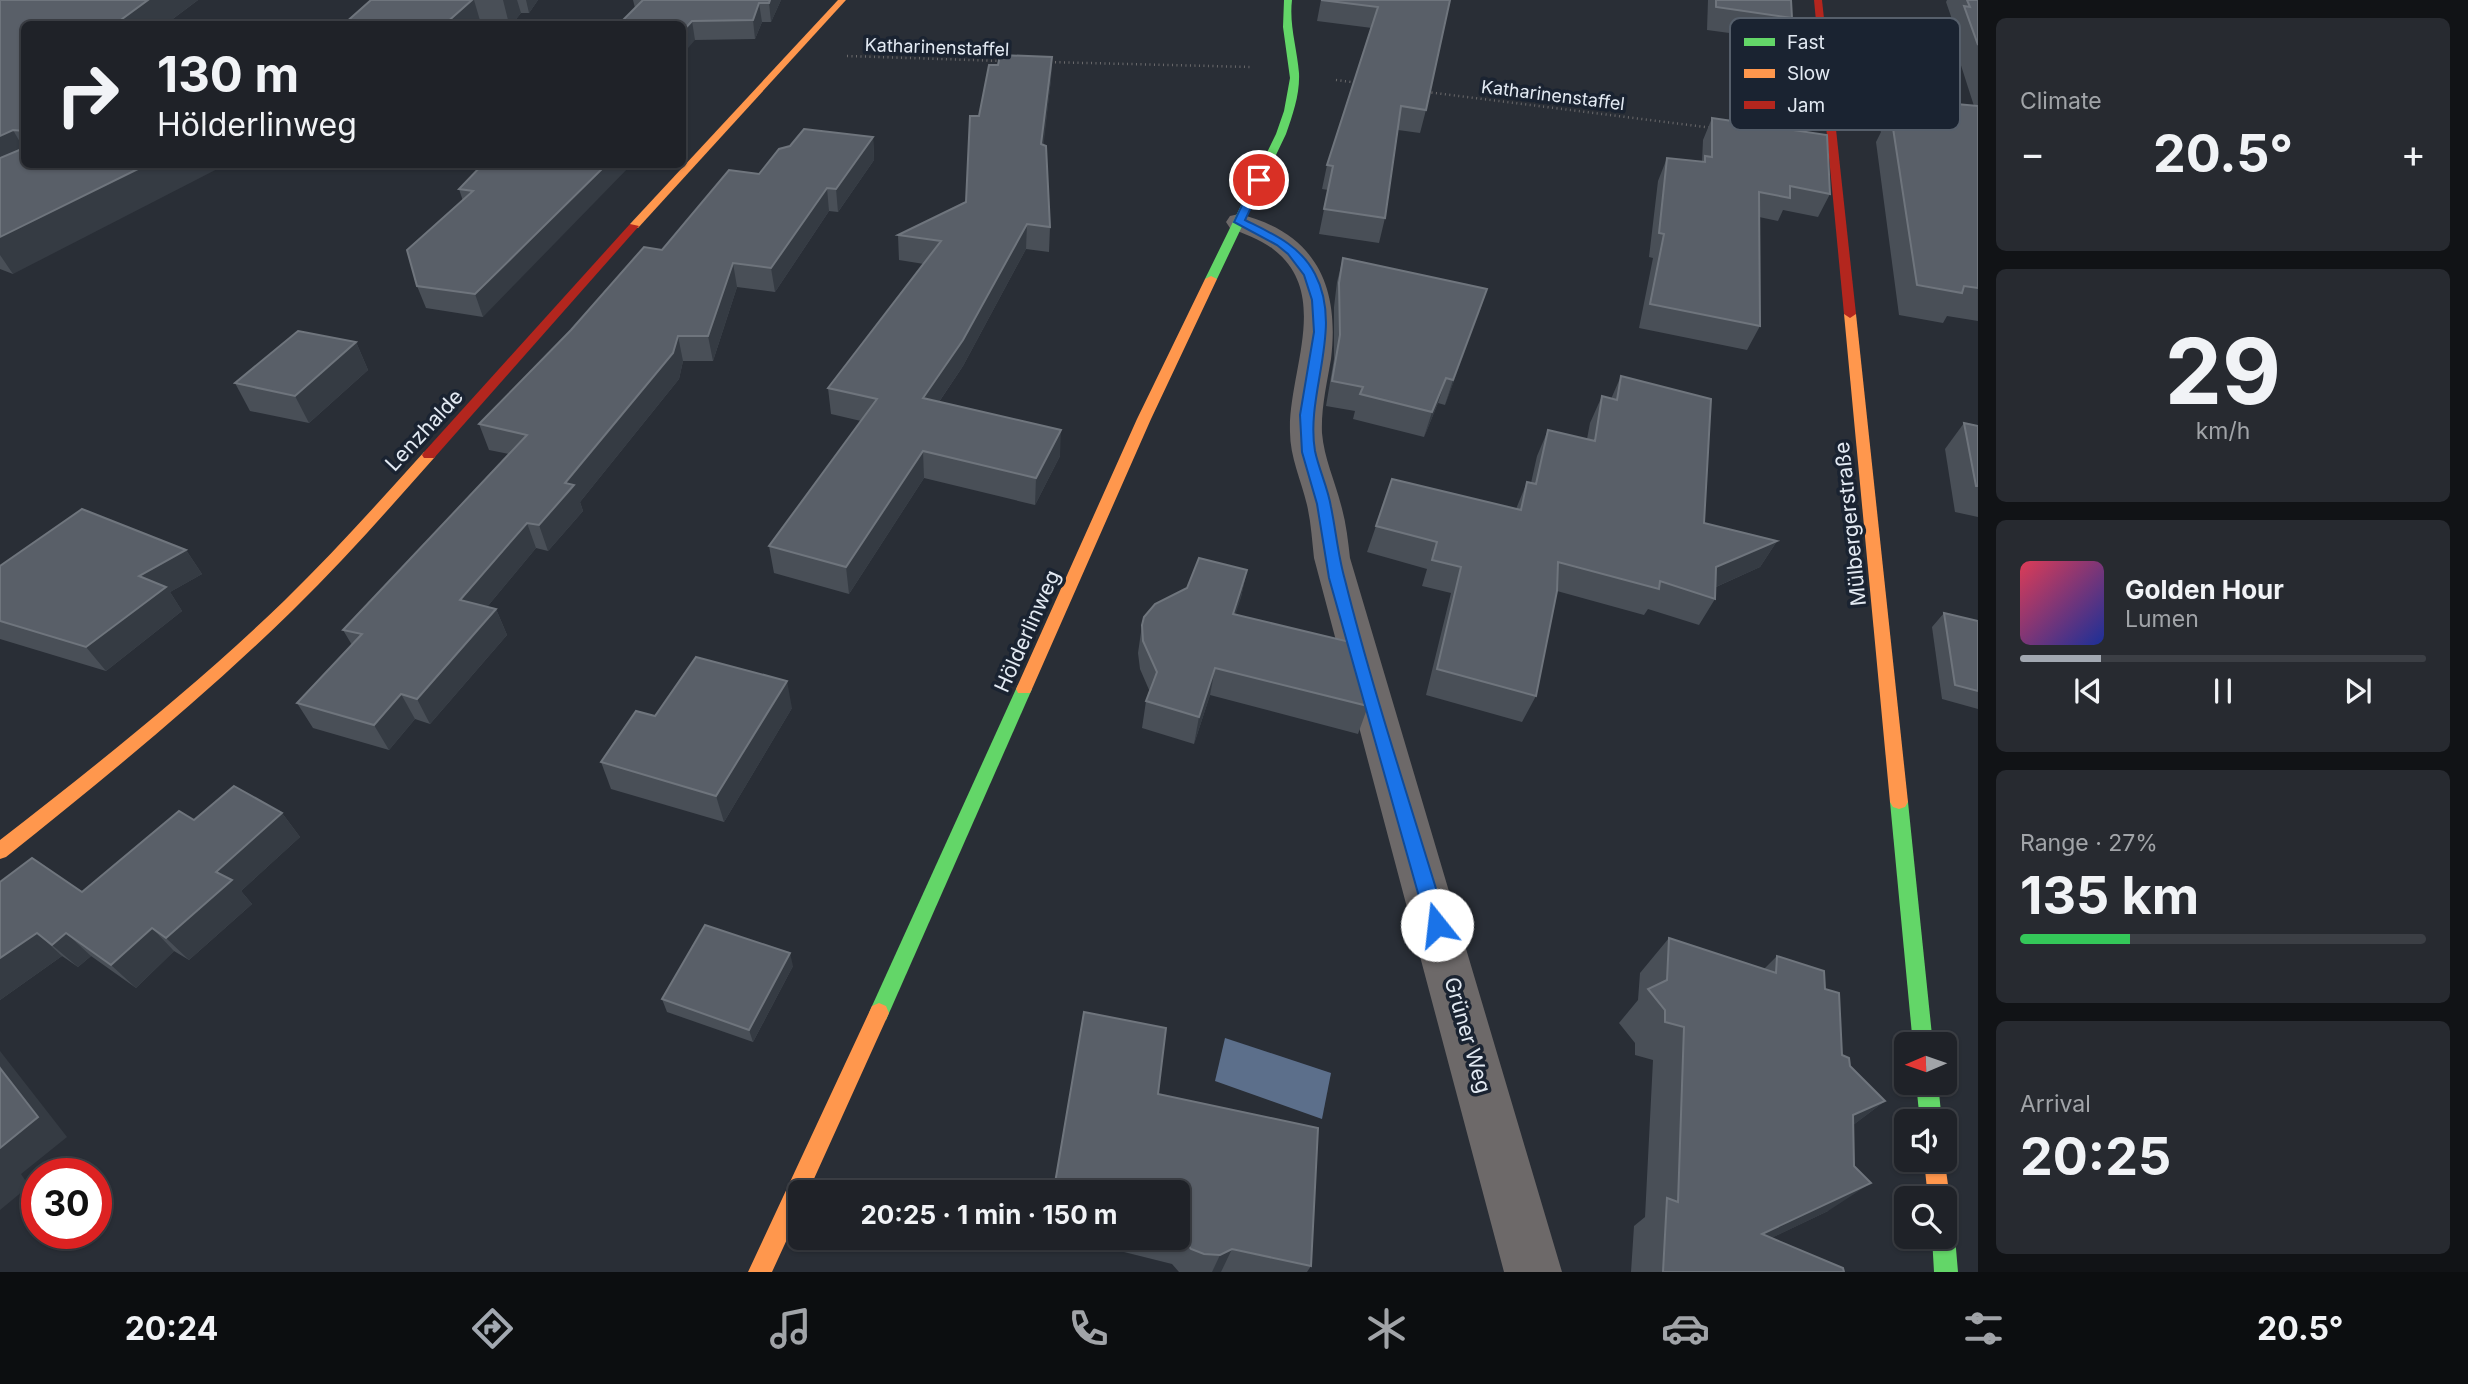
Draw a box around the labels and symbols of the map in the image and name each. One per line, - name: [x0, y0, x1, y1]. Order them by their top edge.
- legend: [1730, 18, 1960, 130]
- text: Fast: [1787, 31, 1825, 54]
- street label: Katharinenstaffel: [864, 34, 1010, 60]
- text: Slow: [1787, 62, 1830, 85]
- street label: Katharinenstaffel: [1480, 76, 1626, 114]
- text: Jam: [1787, 94, 1825, 117]
- pin: [1229, 150, 1289, 210]
- street label: Lenzhalde: [380, 384, 468, 476]
- street label: Mülbergerstraße: [1829, 441, 1871, 607]
- street label: Hölderlinweg: [989, 566, 1065, 696]
- position arrow: [1400, 888, 1474, 962]
- street label: Grüner Weg: [1440, 974, 1496, 1096]
- north arrow: [1894, 1032, 1956, 1096]
- speed limit sign: 30: [21, 1158, 112, 1249]

